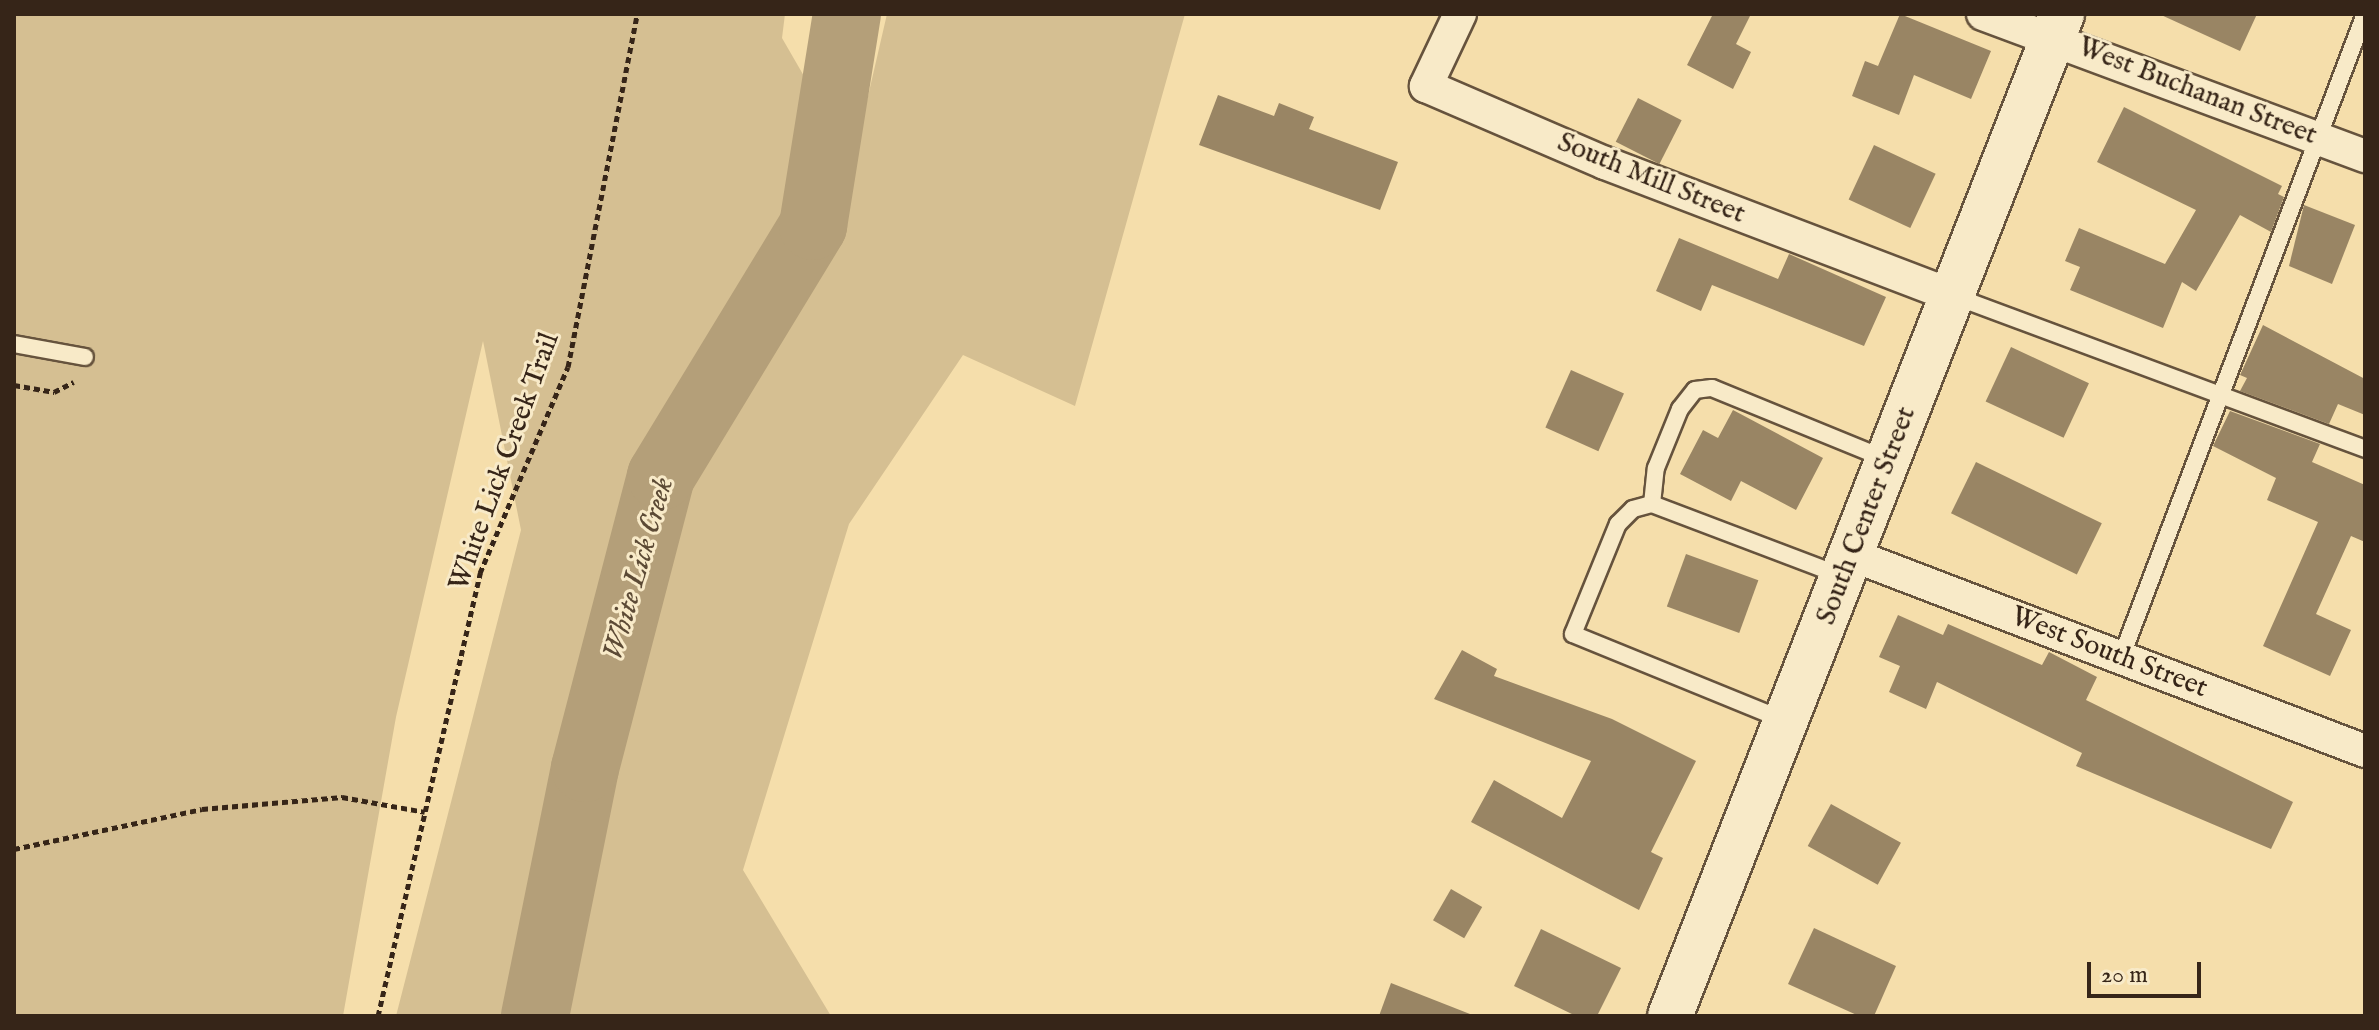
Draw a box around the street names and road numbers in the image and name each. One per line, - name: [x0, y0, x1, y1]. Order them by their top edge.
- street label: West Buchanan Street: [2073, 31, 2321, 153]
- street label: South Mill Street: [1552, 126, 1750, 232]
- street label: White Lick Creek Trail: [443, 328, 567, 596]
- street label: South Center Street: [1810, 402, 1924, 630]
- street label: West South Street: [2006, 600, 2212, 706]

